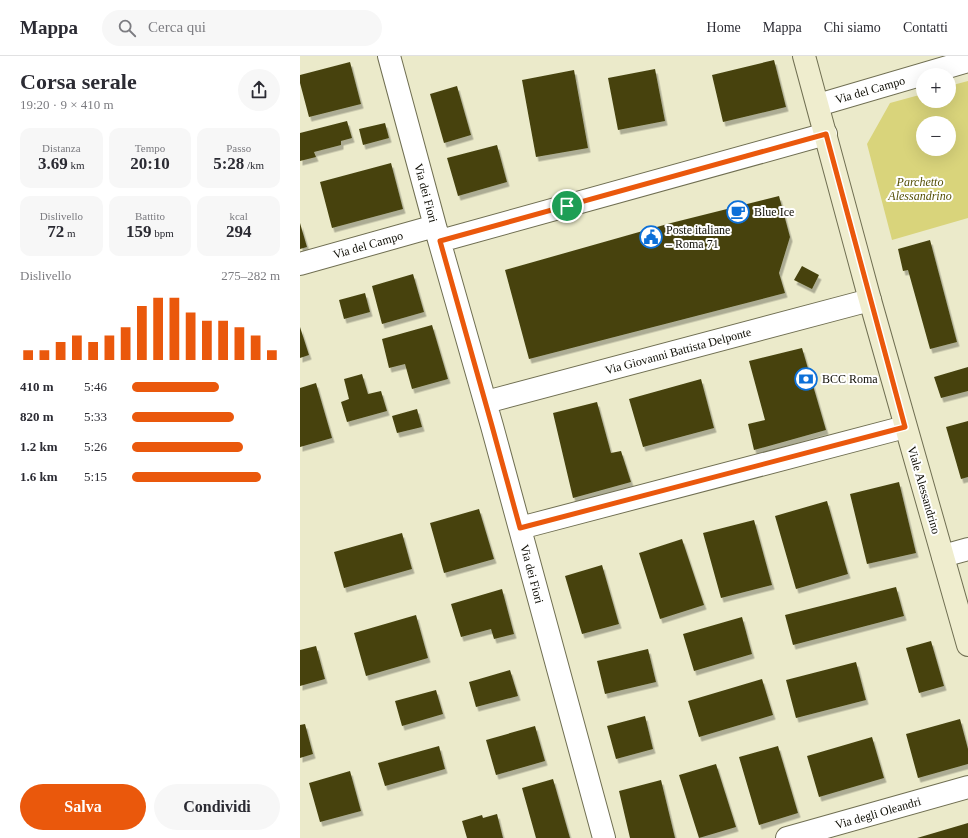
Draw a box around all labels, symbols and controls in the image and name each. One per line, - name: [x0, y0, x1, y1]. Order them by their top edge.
- search box: [102, 10, 382, 46]
- text: Mappa: [20, 17, 78, 38]
- icon: search: [116, 17, 138, 39]
- text: Cerca qui: [148, 19, 206, 35]
- text: Home: [707, 20, 741, 35]
- text: Mappa: [763, 20, 802, 35]
- text: Chi siamo: [824, 20, 881, 35]
- text: Contatti: [903, 20, 948, 35]
- map controls: [916, 68, 956, 156]
- button: +: [916, 68, 956, 108]
- text: Corsa serale: [20, 69, 137, 94]
- button: share: [238, 69, 280, 111]
- street label: Via del Campo: [833, 73, 907, 107]
- text: 19:20 · 9 × 410 m: [20, 97, 114, 112]
- button: −: [916, 116, 956, 156]
- text: Distanza: [42, 142, 81, 154]
- text: Tempo: [135, 142, 165, 154]
- text: Passo: [226, 142, 251, 154]
- text: 3.69: [38, 154, 68, 173]
- text: 20:10: [130, 154, 170, 173]
- text: 5:28: [213, 154, 244, 173]
- text: km: [68, 159, 85, 171]
- text: /km: [244, 159, 264, 171]
- street label: Via dei Fiori: [411, 162, 441, 225]
- park label: Parchetto Alessandrino: [887, 175, 952, 203]
- pin: [550, 189, 584, 223]
- icon: arrive: [556, 195, 578, 217]
- cafe icon: Blue Ice: [725, 199, 751, 225]
- place label: Blue Ice: [754, 205, 794, 219]
- text: Dislivello: [40, 210, 83, 222]
- text: Battito: [135, 210, 165, 222]
- text: kcal: [229, 210, 248, 222]
- text: 72: [47, 222, 64, 241]
- text: 159: [126, 222, 152, 241]
- text: 294: [226, 222, 251, 241]
- place label: Poste italiane – Roma 71: [665, 223, 730, 251]
- public building icon: Poste italiane – Roma 71: [638, 224, 664, 250]
- text: m: [64, 227, 75, 239]
- text: bpm: [152, 227, 174, 239]
- street label: Via del Campo: [331, 228, 405, 262]
- text: Dislivello: [20, 268, 71, 283]
- text: 275–282 m: [221, 268, 280, 283]
- street label: Via Giovanni Battista Delponte: [603, 325, 753, 377]
- bank icon: BCC Roma: [793, 366, 819, 392]
- place label: BCC Roma: [822, 372, 878, 386]
- text: 410 m: [20, 379, 54, 394]
- text: 5:46: [84, 379, 107, 394]
- text: 820 m: [20, 409, 54, 424]
- text: 5:33: [84, 409, 107, 424]
- text: 1.2 km: [20, 439, 58, 454]
- text: 5:26: [84, 439, 107, 454]
- street label: Viale Alessandrino: [905, 444, 943, 536]
- text: 1.6 km: [20, 469, 58, 484]
- text: 5:15: [84, 469, 107, 484]
- street label: Via dei Fiori: [517, 543, 547, 606]
- button: Salva: [20, 784, 146, 830]
- button: Condividi: [154, 784, 280, 830]
- street label: Via degli Oleandri: [833, 794, 923, 832]

